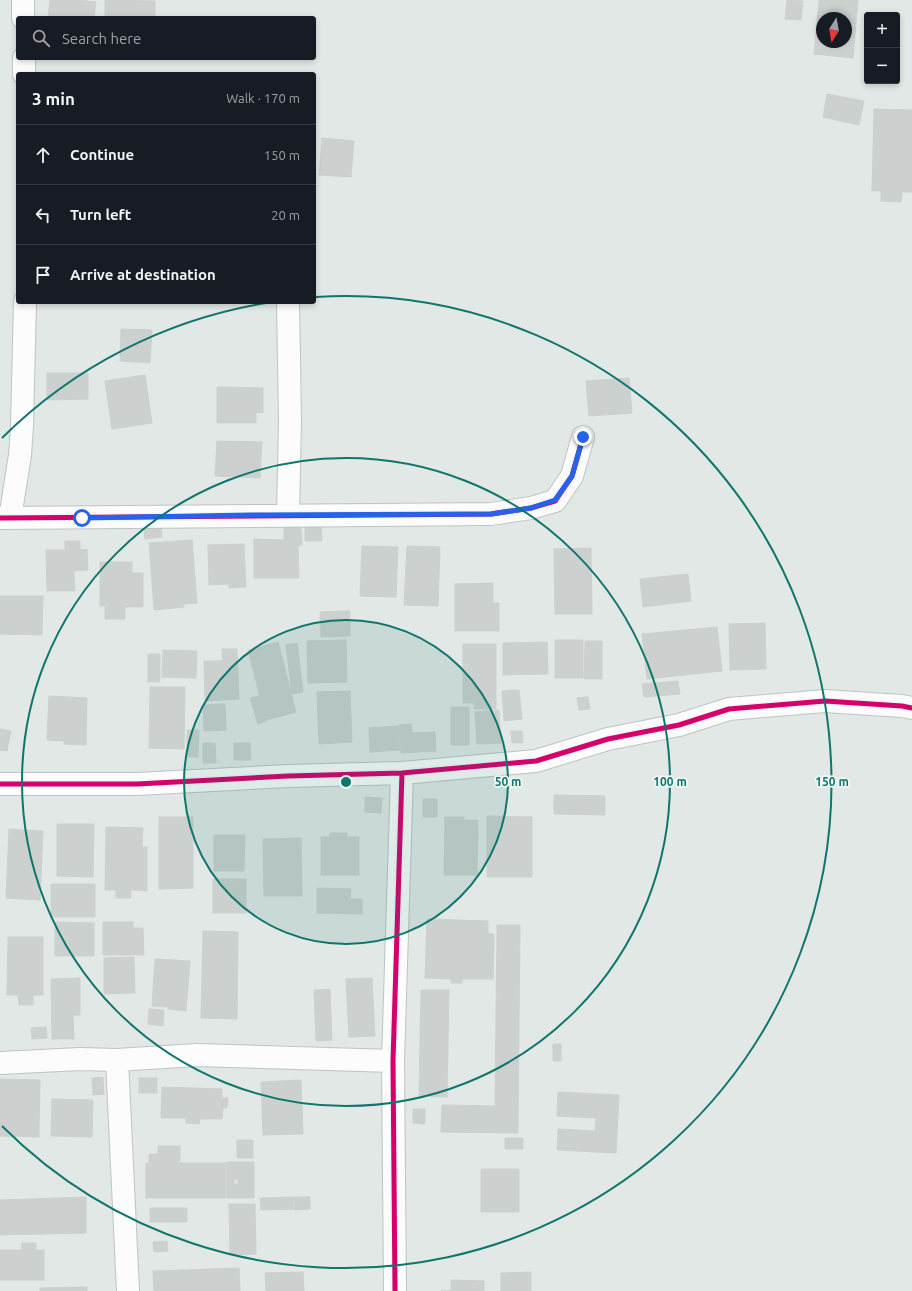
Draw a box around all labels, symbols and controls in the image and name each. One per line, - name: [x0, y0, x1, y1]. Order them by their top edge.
- north arrow: [816, 12, 852, 48]
- map controls: [864, 12, 900, 84]
- button: +: [864, 12, 900, 48]
- search box: [16, 16, 316, 60]
- icon: search: [30, 27, 52, 49]
- text: Search here: [62, 30, 141, 47]
- button: −: [864, 48, 900, 84]
- text: 3 min: [32, 89, 75, 108]
- text: Walk · 170 m: [226, 91, 300, 105]
- icon: ahead: [32, 144, 54, 166]
- text: Continue: [70, 146, 134, 163]
- text: 150 m: [264, 148, 300, 162]
- icon: left: [32, 204, 54, 226]
- text: Turn left: [70, 206, 131, 223]
- text: 20 m: [271, 208, 300, 222]
- icon: arrive: [32, 264, 54, 286]
- text: Arrive at destination: [70, 266, 216, 283]
- route end: [574, 428, 592, 446]
- route start: [73, 509, 91, 527]
- centre of rings: [339, 775, 353, 789]
- text: 50 m: [495, 775, 521, 788]
- text: 100 m: [653, 775, 687, 788]
- text: 150 m: [815, 775, 849, 788]

